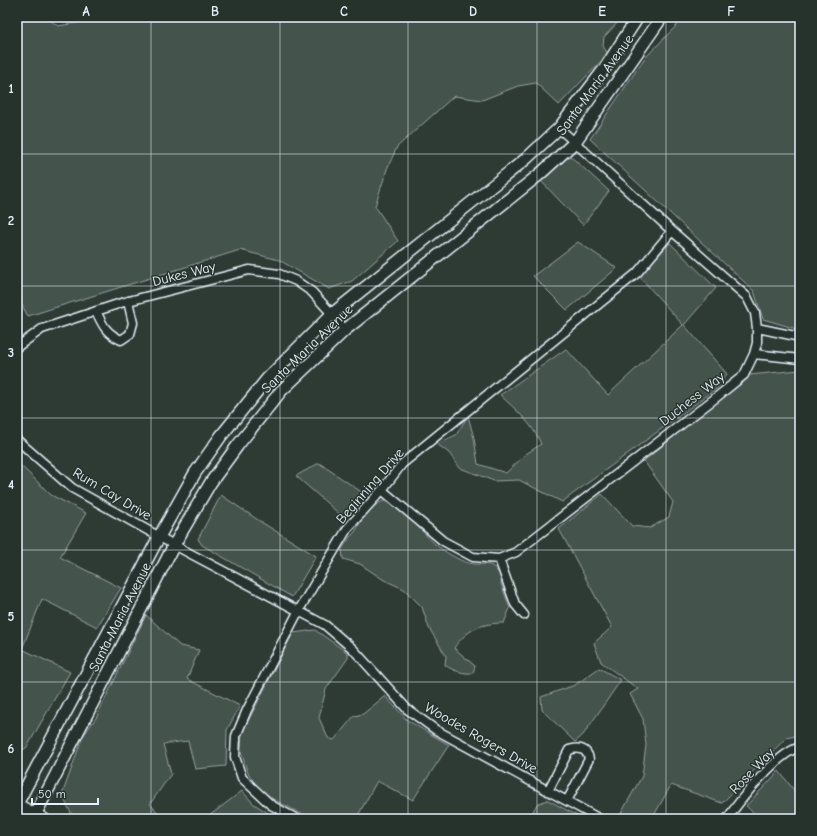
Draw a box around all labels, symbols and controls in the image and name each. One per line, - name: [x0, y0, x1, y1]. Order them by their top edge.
- text: A: [82, 4, 90, 19]
- text: B: [211, 4, 219, 19]
- text: C: [340, 4, 348, 19]
- text: D: [469, 4, 477, 19]
- text: E: [598, 4, 606, 19]
- text: F: [727, 4, 735, 19]
- street label: Santa Maria Avenue: [553, 31, 637, 139]
- text: 1: [8, 81, 14, 96]
- text: 2: [8, 213, 14, 228]
- street label: Dukes Way: [151, 258, 218, 290]
- street label: Santa Maria Avenue: [258, 301, 356, 397]
- text: 3: [8, 345, 14, 360]
- street label: Duchess Way: [656, 368, 729, 430]
- street label: Beginning Drive: [332, 445, 408, 527]
- street label: Rum Cay Drive: [70, 464, 154, 524]
- text: 4: [8, 477, 14, 492]
- street label: Santa Maria Avenue: [85, 559, 155, 675]
- text: 5: [8, 609, 15, 624]
- street label: Woodes Rogers Drive: [422, 699, 540, 777]
- text: 6: [8, 741, 15, 756]
- street label: Rose Way: [726, 744, 779, 798]
- scale bar: [32, 780, 98, 806]
- text: 50 m: [38, 787, 66, 801]

